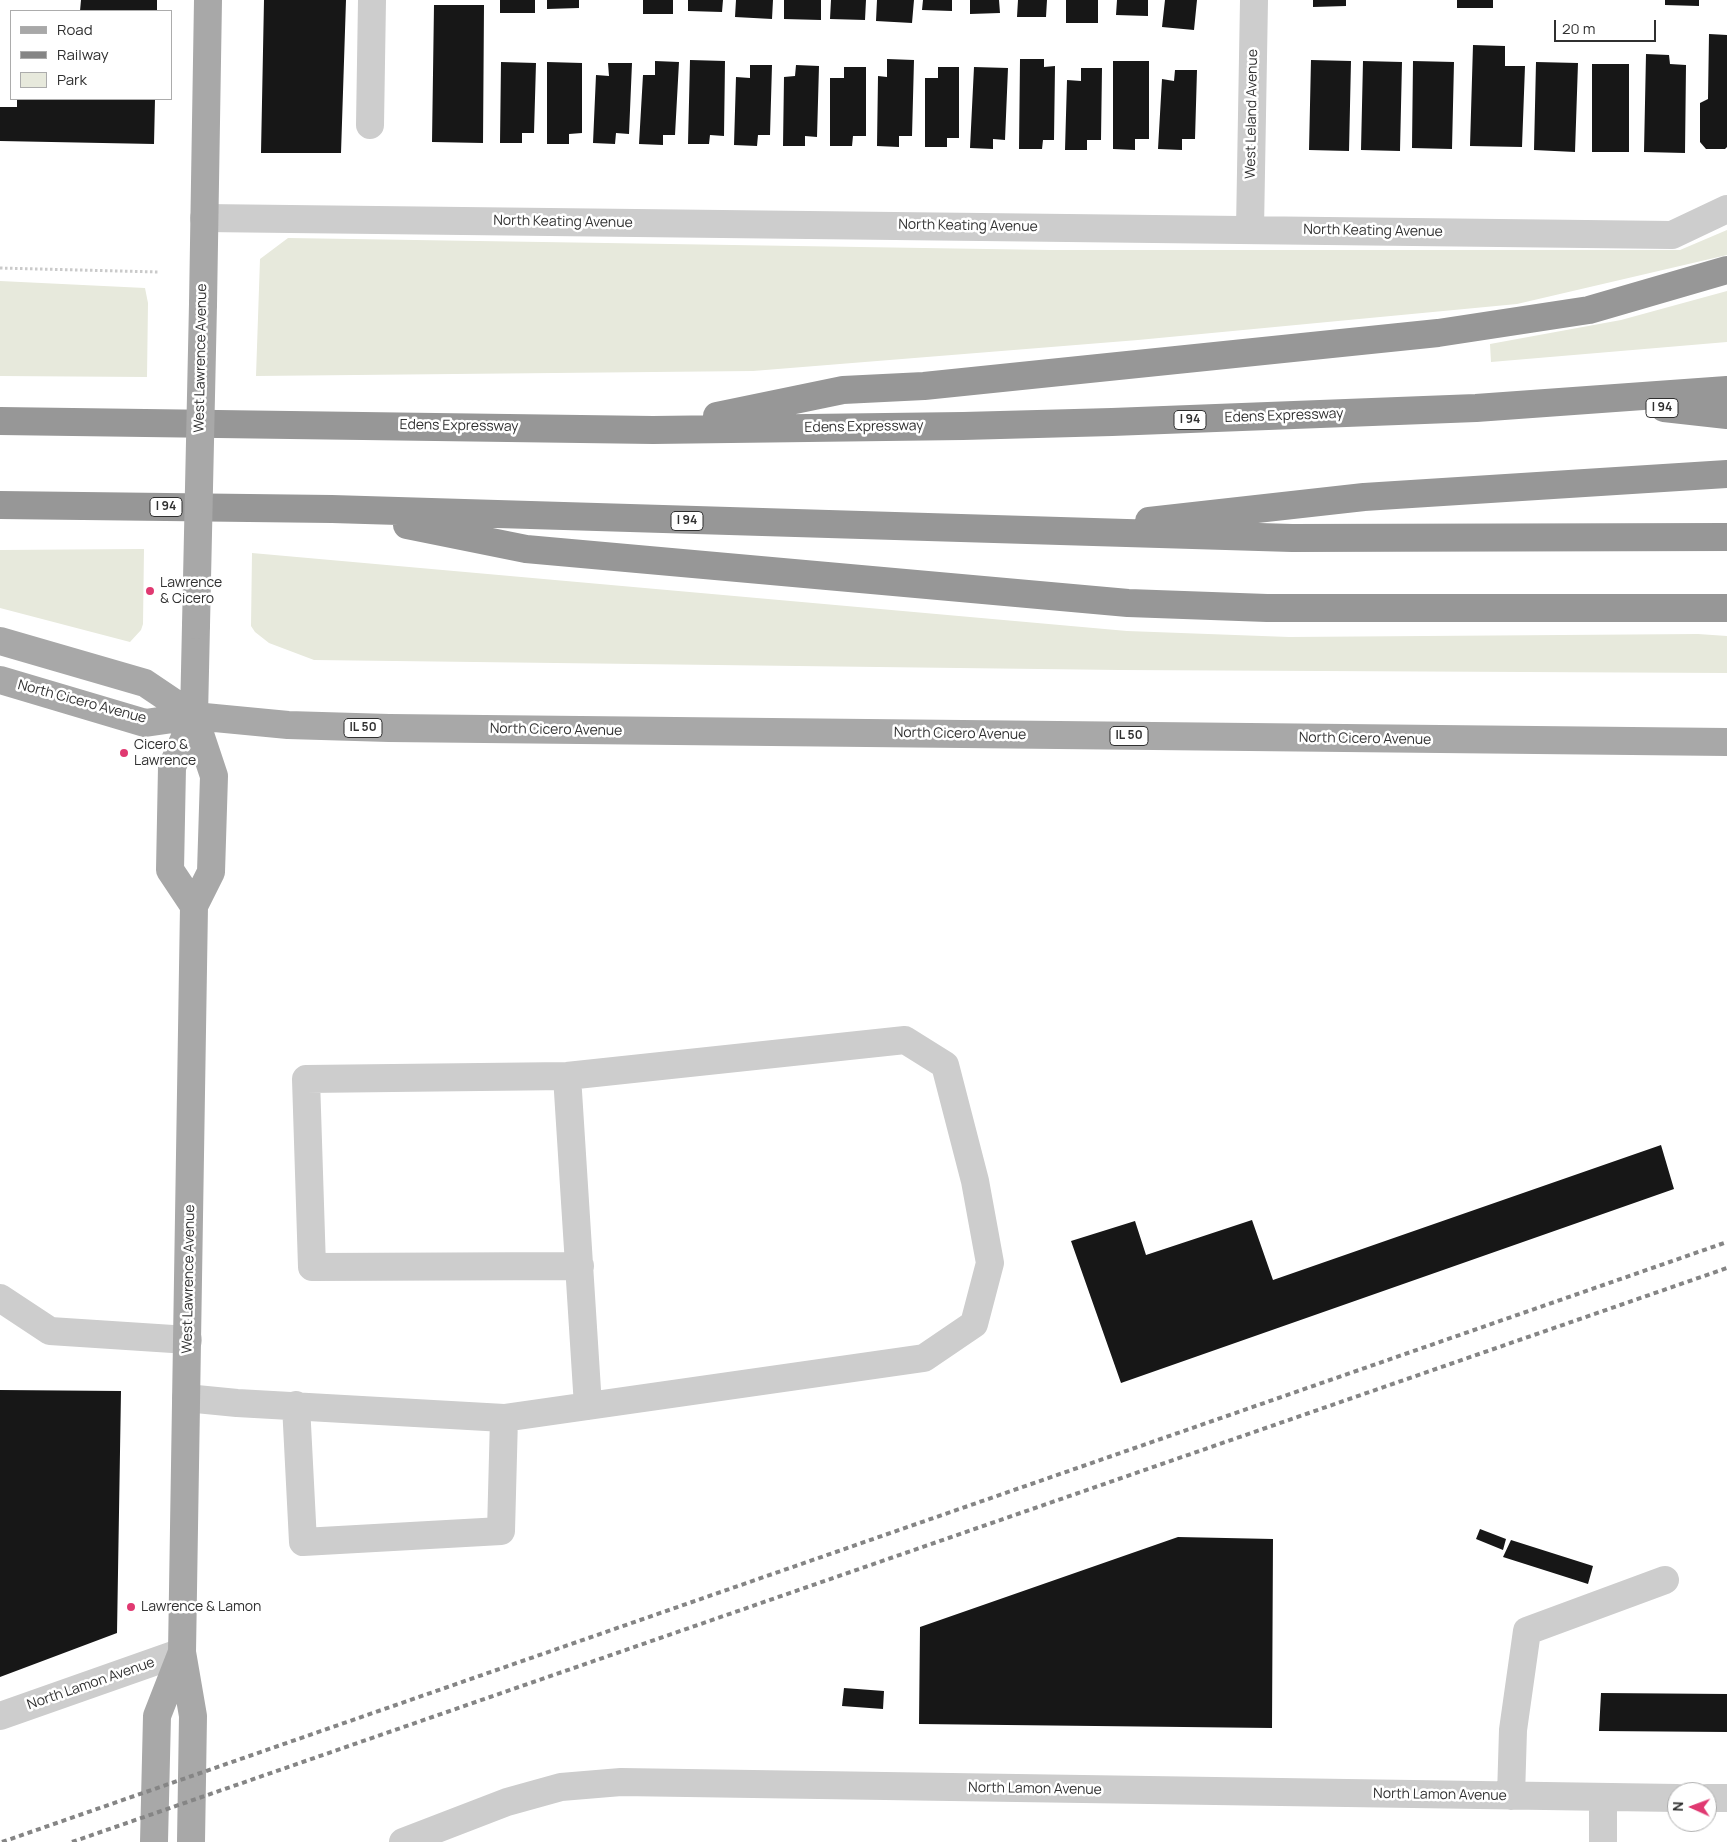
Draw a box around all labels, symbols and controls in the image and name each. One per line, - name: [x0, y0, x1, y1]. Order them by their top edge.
- legend: [10, 10, 172, 100]
- scale bar: [1557, 10, 1660, 42]
- text: 20 m: [1562, 18, 1595, 39]
- text: Road: [57, 19, 93, 40]
- text: Railway: [57, 44, 109, 65]
- street label: West Leland Avenue: [1242, 49, 1262, 179]
- text: Park: [57, 69, 87, 90]
- street label: North Keating Avenue: [493, 212, 633, 232]
- street label: North Keating Avenue: [898, 216, 1038, 236]
- street label: North Keating Avenue: [1303, 221, 1443, 241]
- street label: West Lawrence Avenue: [191, 283, 211, 433]
- road number: I 94: [1646, 398, 1678, 418]
- street label: Edens Expressway: [1224, 406, 1344, 426]
- road number: I 94: [1174, 410, 1206, 430]
- street label: Edens Expressway: [399, 417, 519, 435]
- street label: Edens Expressway: [804, 418, 924, 436]
- road number: I 94: [150, 498, 182, 516]
- road number: I 94: [671, 512, 703, 530]
- place label: Lawrence & Cicero: [160, 575, 222, 608]
- marker: Lawrence & Cicero: [144, 585, 156, 597]
- street label: North Cicero Avenue: [16, 677, 148, 727]
- road number: IL 50: [344, 718, 382, 738]
- street label: North Cicero Avenue: [490, 720, 622, 740]
- street label: North Cicero Avenue: [894, 724, 1026, 744]
- road number: IL 50: [1110, 726, 1148, 746]
- street label: North Cicero Avenue: [1299, 729, 1431, 749]
- place label: Cicero & Lawrence: [134, 737, 196, 770]
- marker: Cicero & Lawrence: [118, 747, 130, 759]
- street label: West Lawrence Avenue: [179, 1204, 199, 1354]
- place label: Lawrence & Lamon: [141, 1599, 261, 1615]
- marker: Lawrence & Lamon: [125, 1601, 137, 1613]
- street label: North Lamon Avenue: [25, 1654, 157, 1714]
- street label: North Lamon Avenue: [968, 1779, 1102, 1799]
- north arrow: [1667, 1782, 1717, 1832]
- street label: North Lamon Avenue: [1373, 1785, 1507, 1805]
- text: N: [1668, 1801, 1687, 1812]

